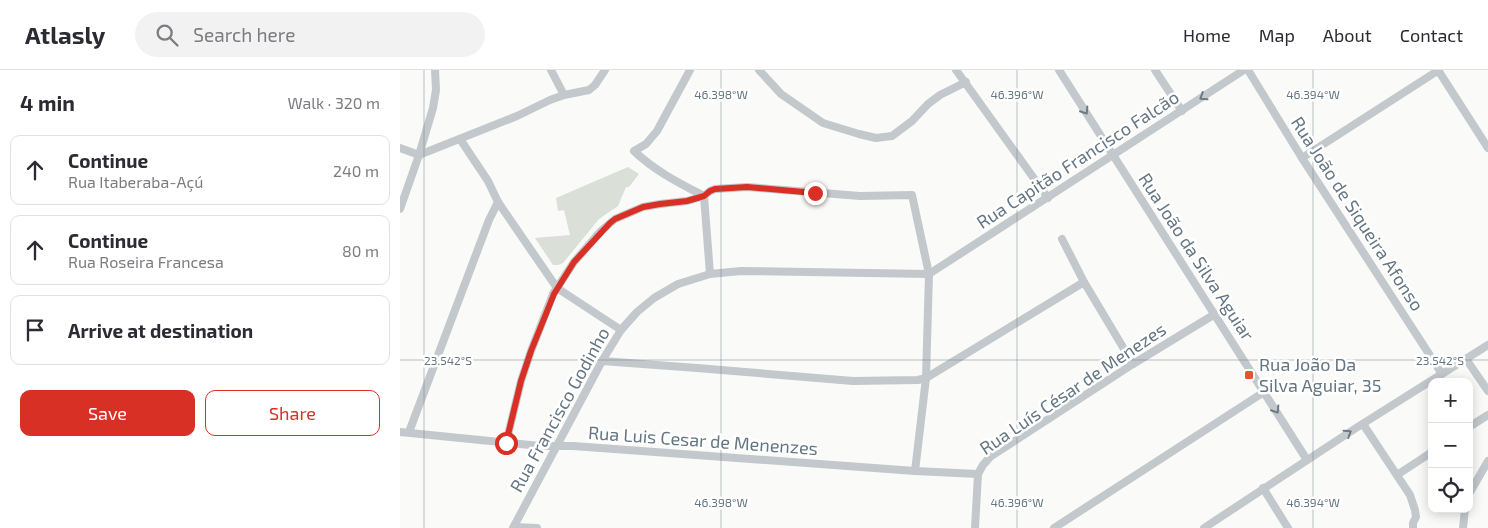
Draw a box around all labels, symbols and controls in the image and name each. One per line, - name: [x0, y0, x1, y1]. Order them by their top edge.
- search box: [135, 12, 485, 57]
- text: Atlasly: [25, 20, 105, 49]
- icon: search: [153, 21, 181, 49]
- text: Search here: [193, 23, 295, 46]
- text: Home: [1183, 24, 1231, 46]
- text: Map: [1259, 24, 1295, 46]
- text: About: [1323, 24, 1372, 46]
- text: Contact: [1400, 24, 1463, 46]
- street label: Rua Capitão Francisco Falcão: [972, 85, 1183, 233]
- text: 46.398°W: [694, 87, 748, 101]
- text: 46.396°W: [990, 87, 1044, 101]
- text: 46.394°W: [1286, 87, 1340, 101]
- text: 4 min: [20, 90, 75, 115]
- one-way arrow: [1199, 91, 1209, 100]
- text: Walk · 320 m: [287, 93, 380, 112]
- one-way arrow: [1079, 105, 1088, 115]
- street label: Rua João de Siqueira Afonso: [1287, 112, 1429, 315]
- text: Continue: [68, 149, 148, 172]
- icon: ahead: [21, 156, 49, 184]
- text: 240 m: [333, 161, 379, 180]
- street label: Rua João da Silva Aguiar: [1134, 169, 1259, 344]
- text: Rua Itaberaba-Açú: [68, 172, 203, 191]
- route end: [804, 182, 827, 205]
- text: Continue: [68, 229, 148, 252]
- icon: ahead: [21, 236, 49, 264]
- text: 80 m: [342, 241, 379, 260]
- text: Rua Roseira Francesa: [68, 252, 224, 271]
- icon: arrive: [21, 316, 49, 344]
- street label: Rua Luís César de Menezes: [975, 318, 1170, 459]
- text: Arrive at destination: [68, 319, 253, 342]
- street label: Rua Francisco Godinho: [505, 323, 614, 496]
- text: 23.542°S: [424, 353, 472, 367]
- place label: Rua João Da Silva Aguiar, 35: [1259, 353, 1381, 396]
- text: 23.542°S: [1416, 353, 1464, 367]
- marker: Rua João Da Silva Aguiar, 35: [1243, 369, 1255, 381]
- map controls: [1428, 378, 1473, 513]
- button: +: [1428, 378, 1473, 423]
- button: Save: [20, 390, 195, 436]
- button: Share: [205, 390, 380, 436]
- one-way arrow: [1270, 405, 1279, 414]
- street label: Rua Luis Cesar de Menenzes: [587, 421, 819, 459]
- button: −: [1428, 423, 1473, 468]
- one-way arrow: [1343, 430, 1352, 439]
- route start: [495, 432, 518, 455]
- button: locate: [1428, 468, 1473, 513]
- text: 46.398°W: [694, 495, 748, 509]
- text: 46.396°W: [990, 495, 1044, 509]
- text: 46.394°W: [1286, 495, 1340, 509]

